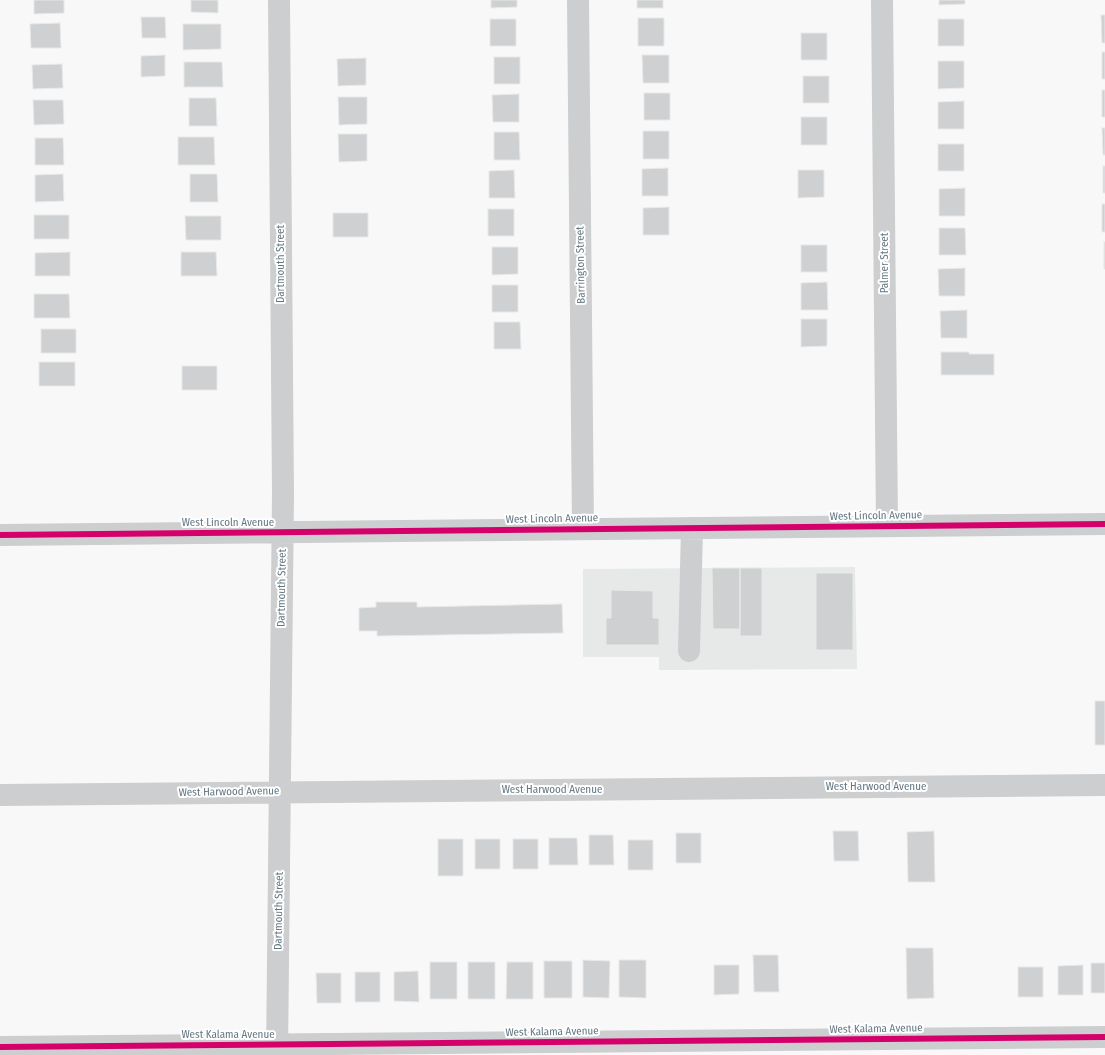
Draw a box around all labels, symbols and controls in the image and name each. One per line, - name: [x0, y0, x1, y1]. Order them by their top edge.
- street label: Dartmouth Street: [274, 225, 288, 303]
- street label: Barrington Street: [574, 226, 588, 304]
- street label: Palmer Street: [878, 233, 892, 293]
- street label: West Lincoln Avenue: [830, 509, 922, 523]
- street label: West Lincoln Avenue: [506, 512, 598, 526]
- street label: West Lincoln Avenue: [182, 516, 274, 530]
- street label: Dartmouth Street: [275, 549, 289, 627]
- street label: West Harwood Avenue: [826, 780, 926, 794]
- street label: West Harwood Avenue: [502, 783, 602, 797]
- street label: West Harwood Avenue: [179, 785, 279, 799]
- street label: Dartmouth Street: [272, 872, 286, 950]
- street label: West Kalama Avenue: [829, 1022, 923, 1036]
- street label: West Kalama Avenue: [505, 1025, 599, 1039]
- street label: West Kalama Avenue: [181, 1028, 275, 1042]

